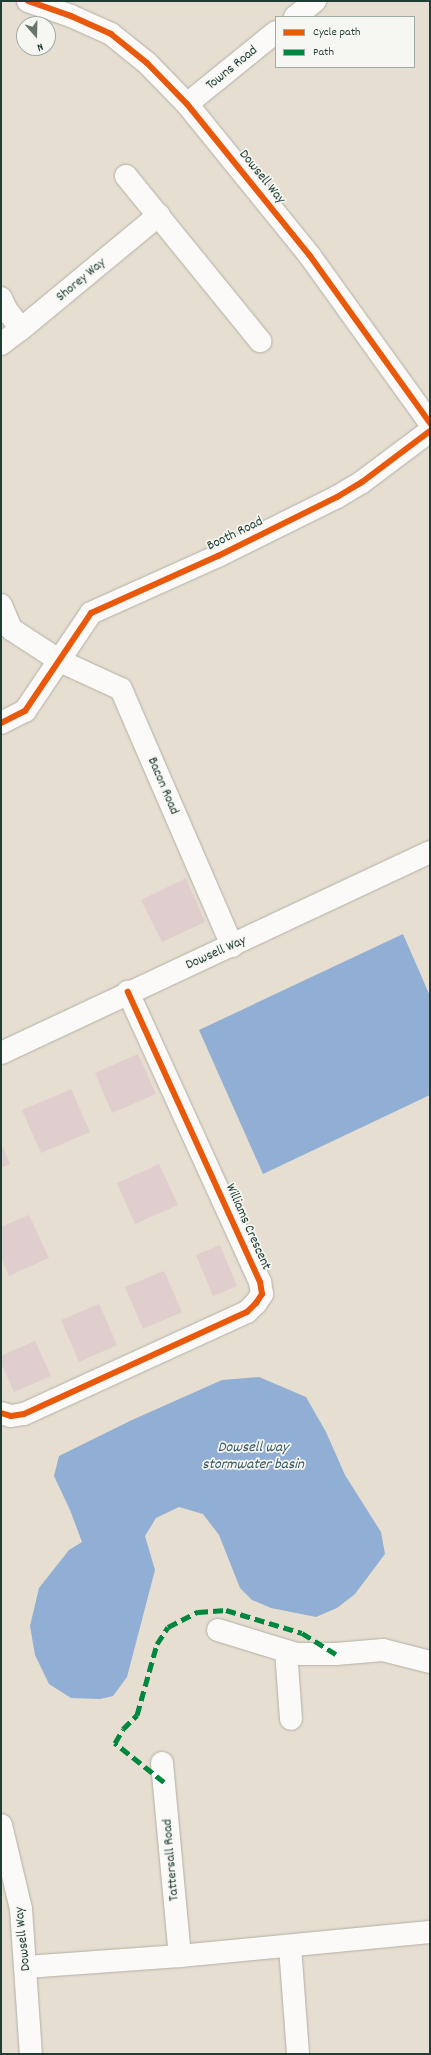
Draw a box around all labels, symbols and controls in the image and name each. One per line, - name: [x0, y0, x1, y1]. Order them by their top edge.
- north arrow: [16, 16, 56, 56]
- legend: [275, 16, 415, 68]
- text: Cycle path: [313, 24, 361, 41]
- text: N: [34, 38, 45, 55]
- street label: Towns Road: [203, 42, 261, 94]
- text: Path: [313, 44, 334, 61]
- street label: Dowsell Way: [235, 147, 289, 207]
- street label: Shorey Way: [53, 255, 109, 305]
- street label: Booth Road: [204, 513, 266, 555]
- street label: Bacon Road: [143, 755, 183, 817]
- street label: Dowsell Way: [183, 932, 249, 974]
- street label: Williams Crescent: [221, 1181, 275, 1273]
- water label: Dowsell way stormwater basin: [202, 1439, 304, 1474]
- street label: Tattersall Road: [159, 1818, 183, 1902]
- street label: Dowsell Way: [11, 1906, 35, 1972]

